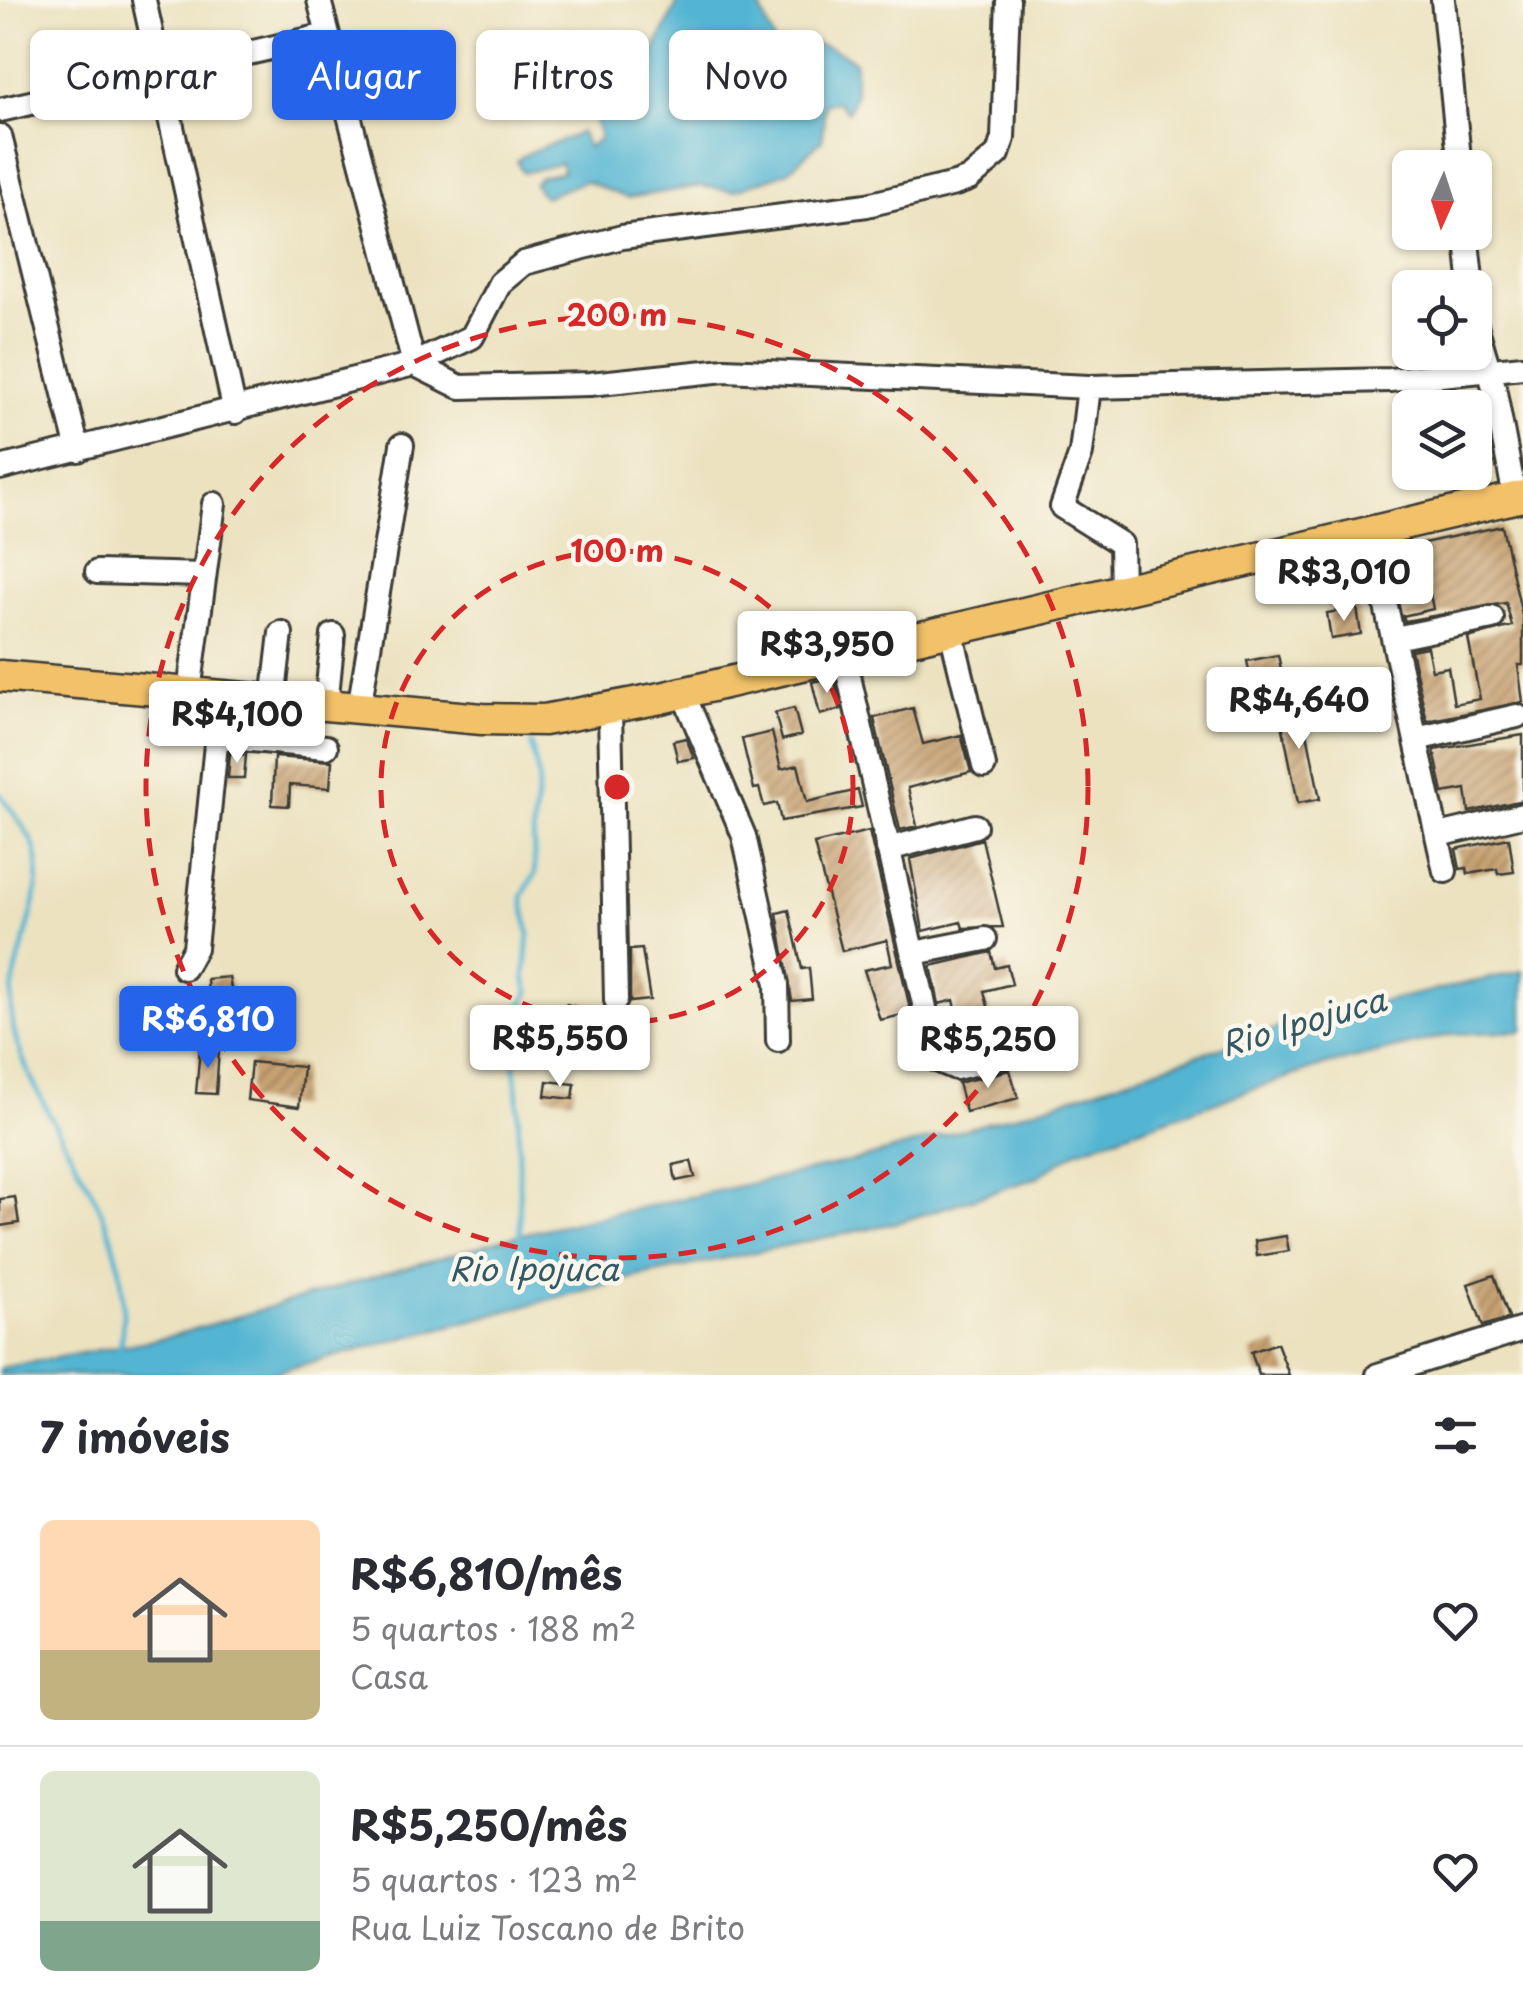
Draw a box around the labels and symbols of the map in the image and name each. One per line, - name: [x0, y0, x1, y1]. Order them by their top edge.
- north arrow: [1392, 150, 1492, 250]
- text: 200 m: [567, 291, 667, 336]
- text: 100 m: [570, 527, 664, 572]
- pin: R$3,010: [1252, 539, 1436, 624]
- pin: R$3,950: [735, 611, 919, 696]
- pin: R$4,640: [1207, 667, 1391, 752]
- pin: R$4,100: [145, 681, 329, 766]
- centre of rings: [599, 769, 635, 805]
- water label: Rio Ipojuca: [1215, 974, 1392, 1067]
- pin: R$6,810: [116, 986, 300, 1071]
- pin: R$5,550: [468, 1005, 652, 1090]
- pin: R$5,250: [896, 1006, 1080, 1091]
- water label: Rio Ipojuca: [449, 1244, 620, 1292]

